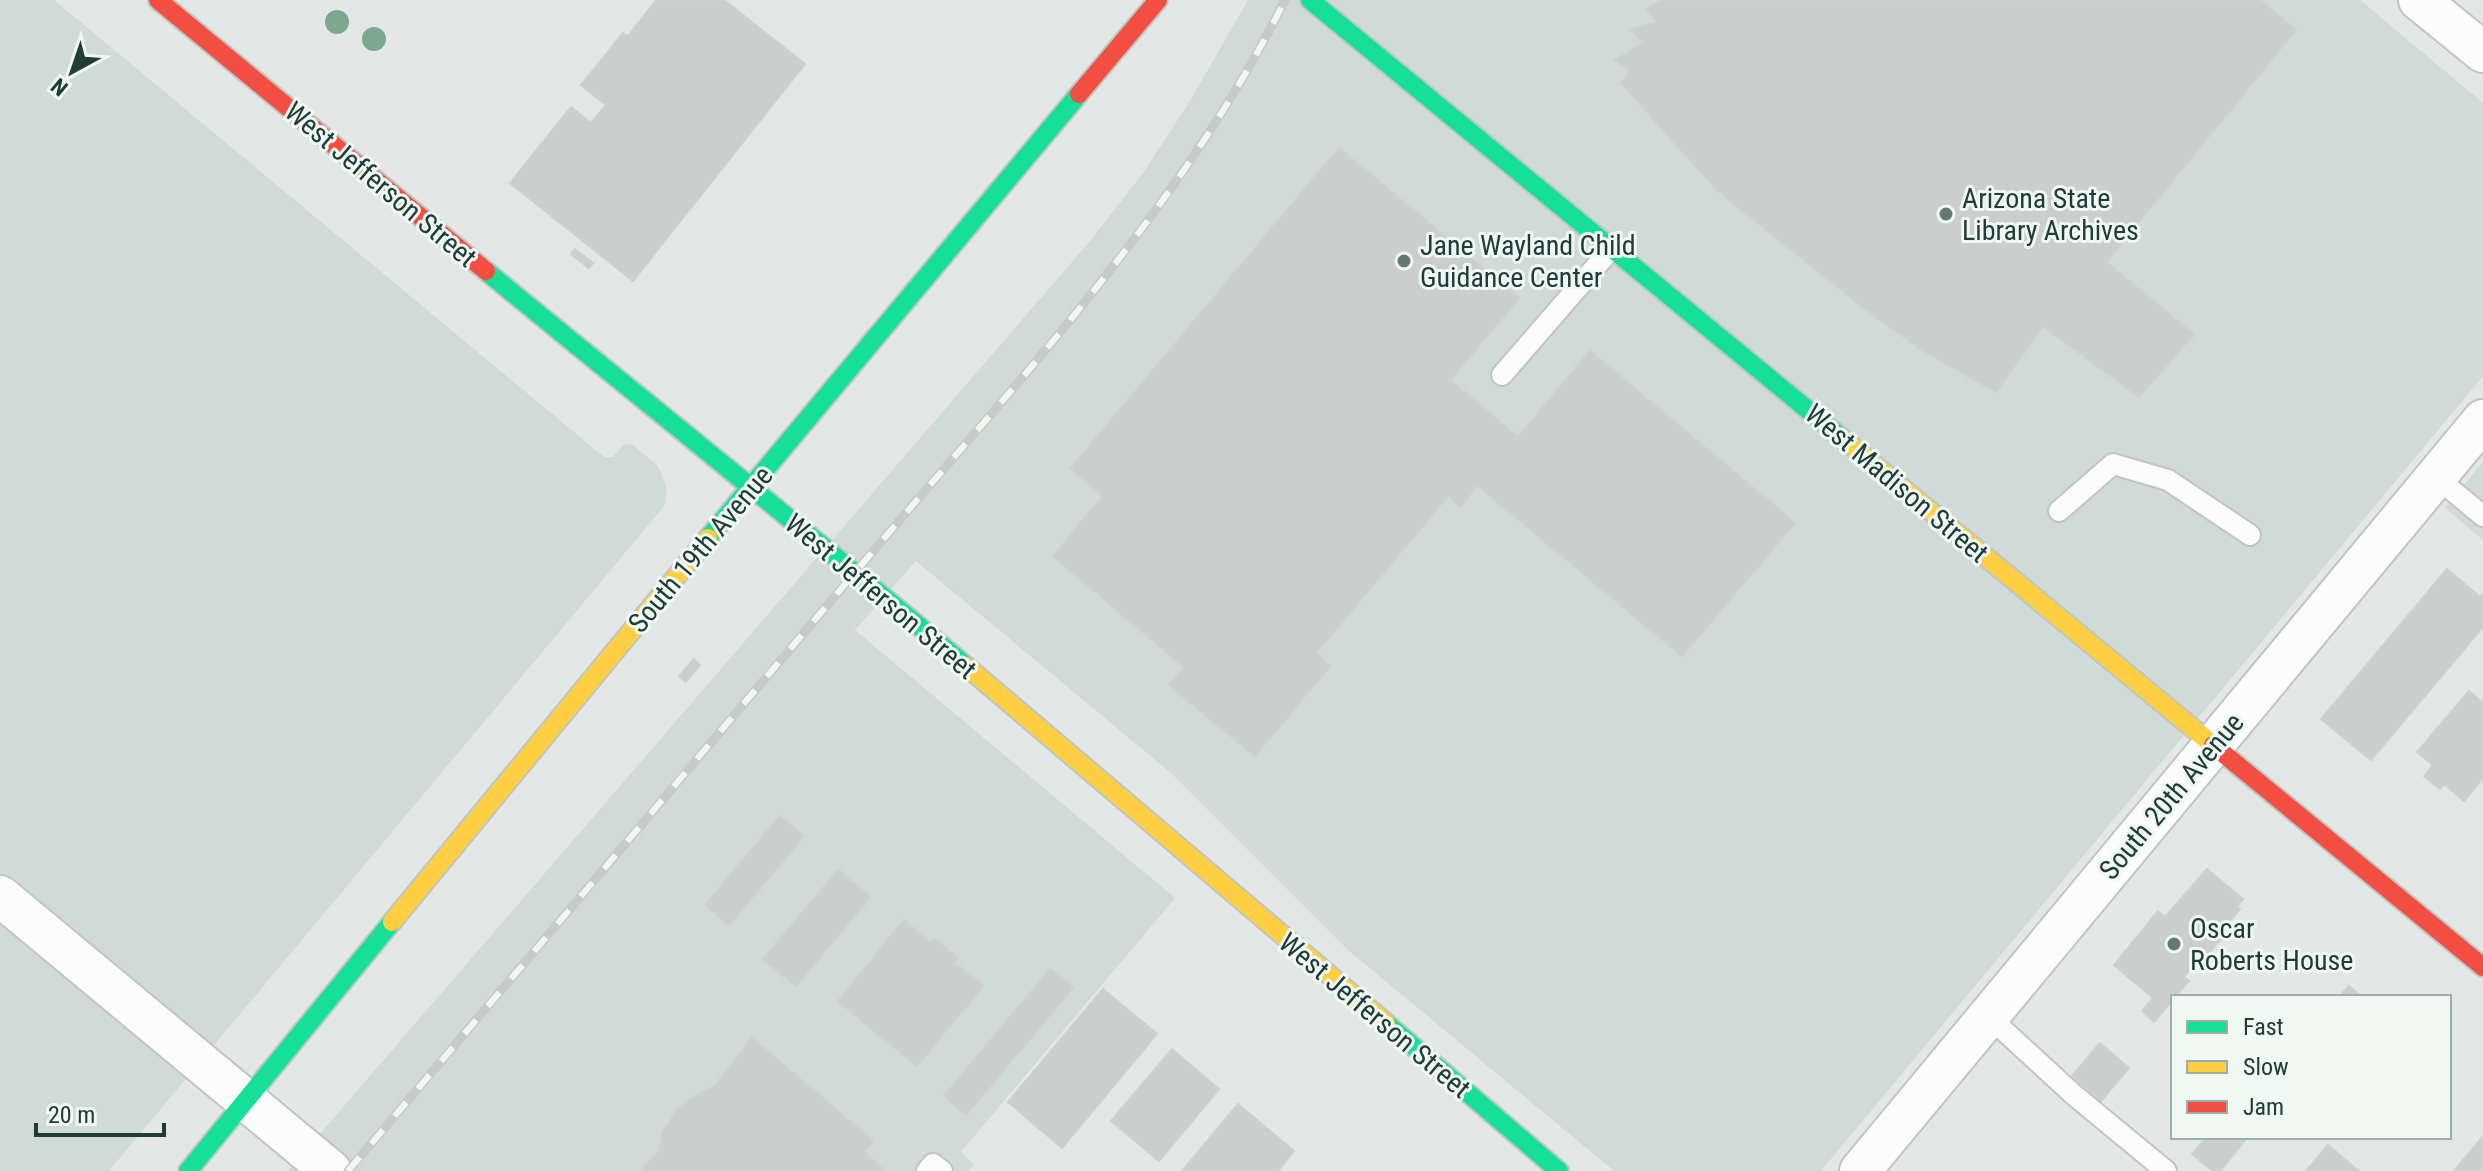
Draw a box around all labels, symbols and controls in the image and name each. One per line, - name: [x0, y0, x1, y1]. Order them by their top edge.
- north arrow: [32, 32, 112, 112]
- text: N: [46, 73, 73, 101]
- street label: West Jefferson Street: [278, 95, 483, 274]
- place label: Arizona State Library Archives: [1962, 182, 2139, 247]
- marker: Arizona State Library Archives: [1937, 205, 1955, 223]
- place label: Jane Wayland Child Guidance Center: [1420, 229, 1636, 294]
- marker: Jane Wayland Child Guidance Center: [1395, 252, 1413, 270]
- street label: West Madison Street: [1798, 397, 1995, 570]
- street label: South 19th Avenue: [621, 459, 779, 639]
- street label: West Jefferson Street: [778, 507, 983, 686]
- street label: South 20th Avenue: [2092, 706, 2250, 886]
- place label: Oscar Roberts House: [2190, 912, 2353, 977]
- street label: West Jefferson Street: [1272, 926, 1477, 1105]
- marker: Oscar Roberts House: [2165, 935, 2183, 953]
- legend: [2171, 995, 2451, 1139]
- text: Fast: [2243, 1013, 2284, 1041]
- text: Slow: [2243, 1053, 2289, 1081]
- scale bar: [36, 1087, 164, 1137]
- text: Jam: [2243, 1093, 2284, 1121]
- text: 20 m: [48, 1101, 95, 1129]

